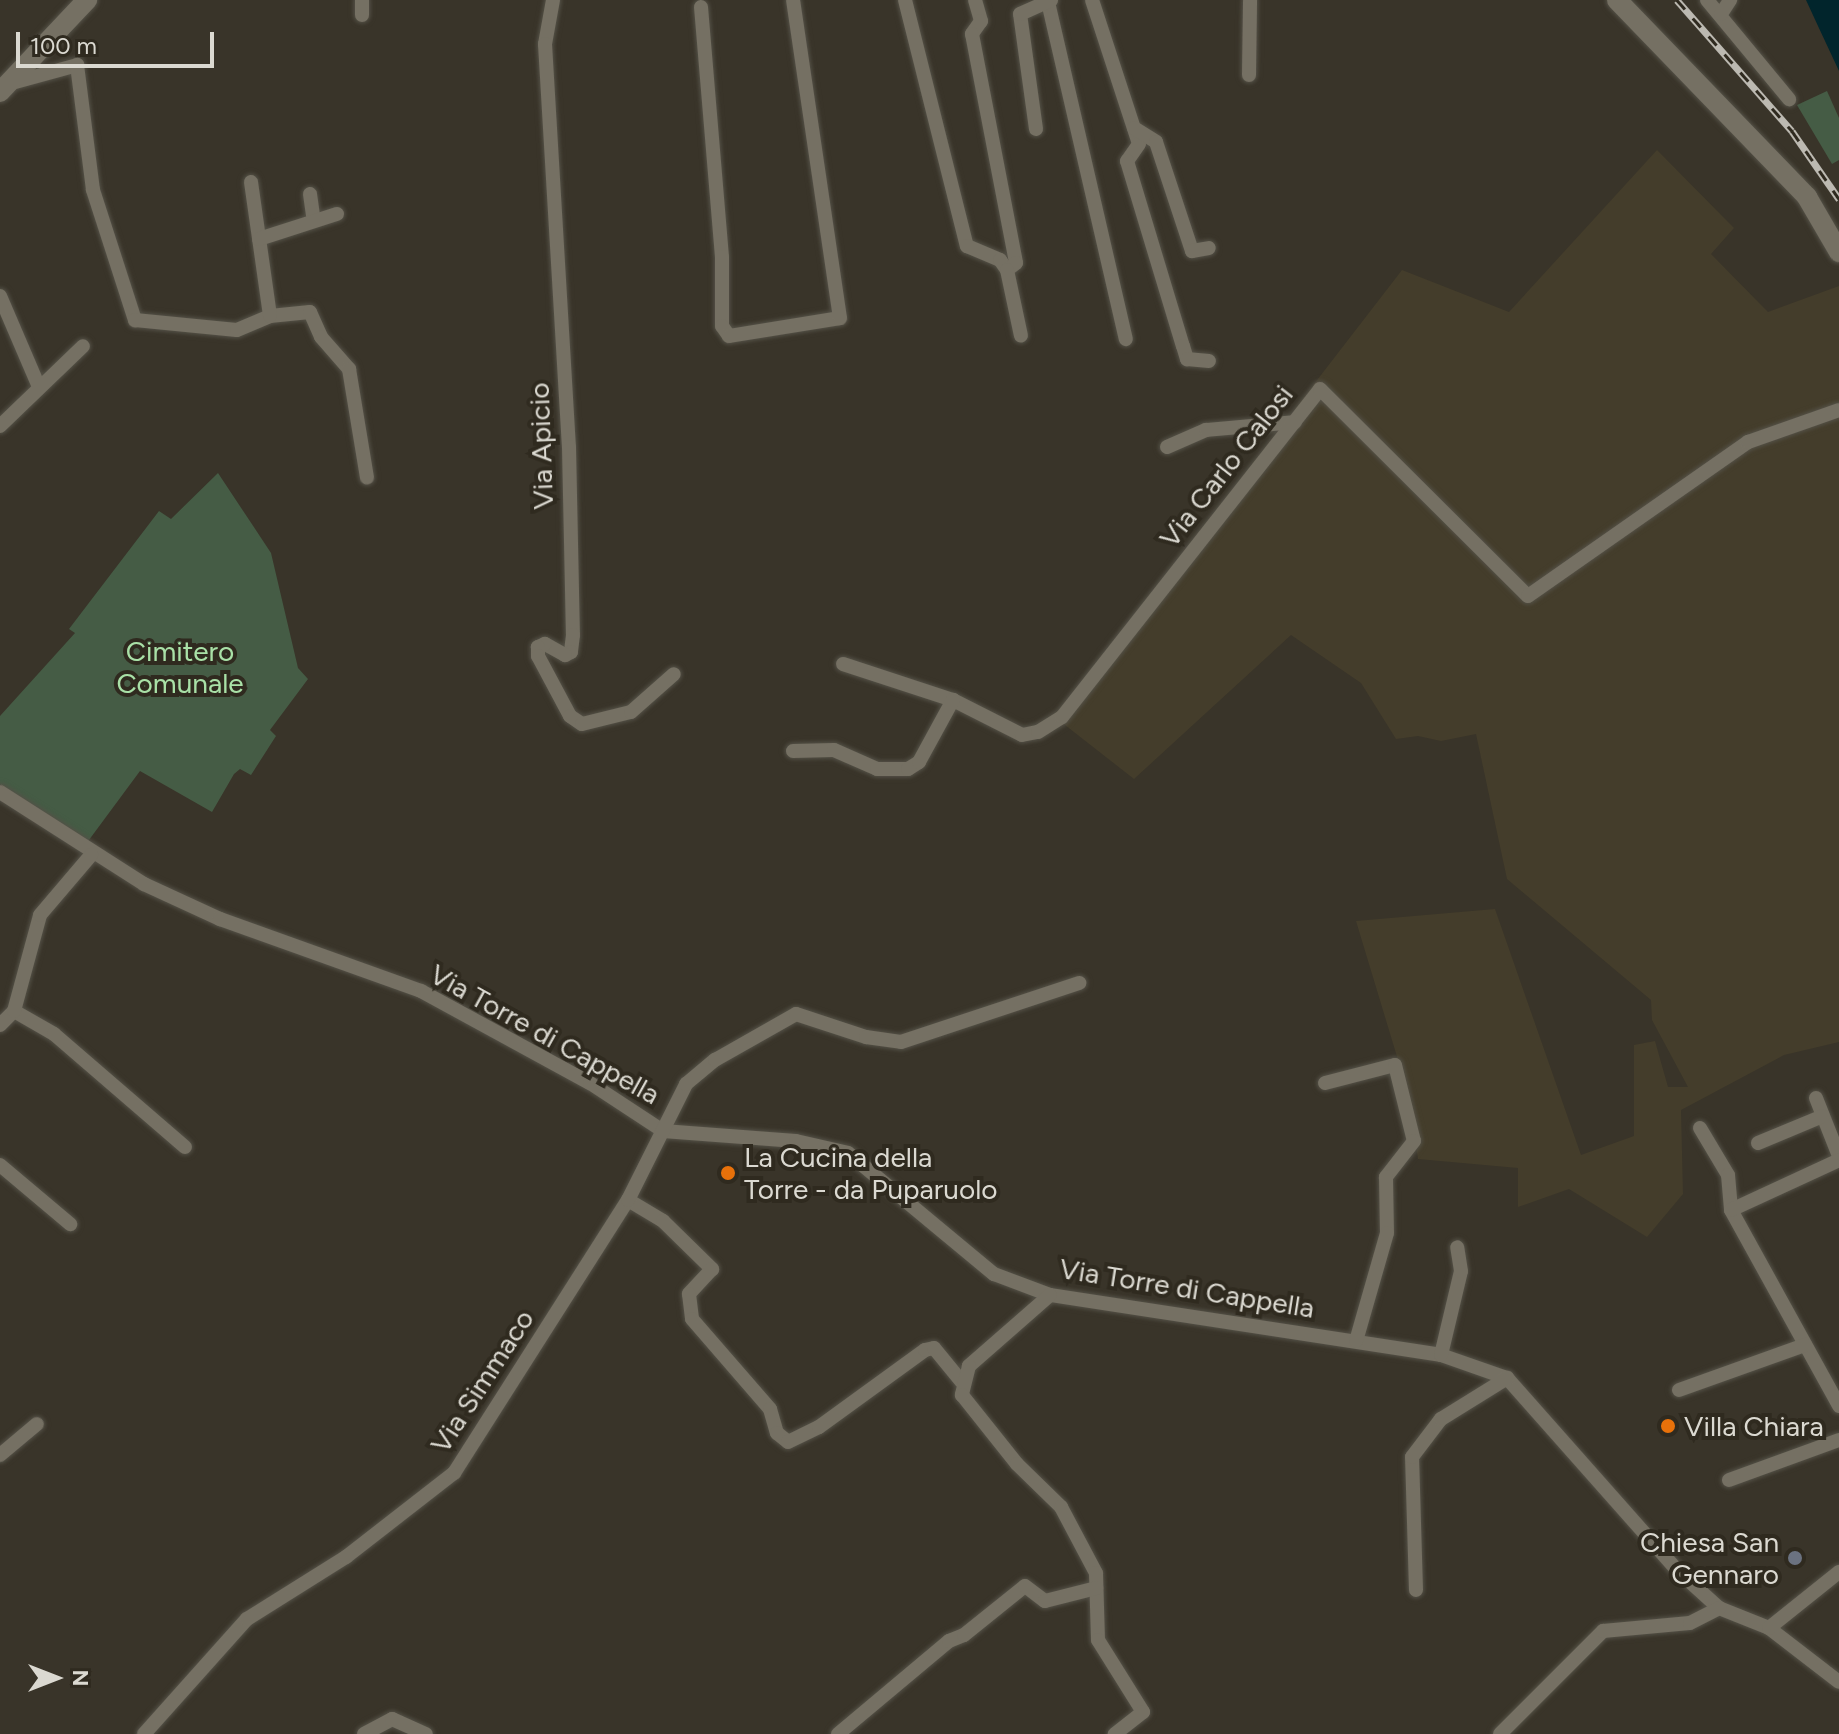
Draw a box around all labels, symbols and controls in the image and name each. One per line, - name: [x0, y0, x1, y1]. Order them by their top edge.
- scale bar: [20, 16, 218, 66]
- text: 100 m: [30, 31, 97, 60]
- street label: Via Carlo Calosi: [1152, 378, 1300, 554]
- street label: Via Apicio: [522, 382, 560, 510]
- park label: Cimitero Comunale: [116, 634, 244, 700]
- street label: Via Torre di Cappella: [424, 957, 666, 1111]
- place label: La Cucina della Torre - da Puparuolo: [744, 1140, 998, 1206]
- marker: La Cucina della Torre - da Puparuolo: [719, 1164, 737, 1182]
- street label: Via Torre di Cappella: [1057, 1251, 1317, 1325]
- street label: Via Simmaco: [423, 1303, 541, 1459]
- place label: Villa Chiara: [1684, 1409, 1824, 1443]
- marker: Villa Chiara: [1659, 1417, 1677, 1435]
- place label: Chiesa San Gennaro: [1640, 1525, 1779, 1591]
- marker: Chiesa San Gennaro: [1786, 1549, 1804, 1567]
- north arrow: [16, 1638, 96, 1718]
- text: N: [67, 1669, 94, 1687]

